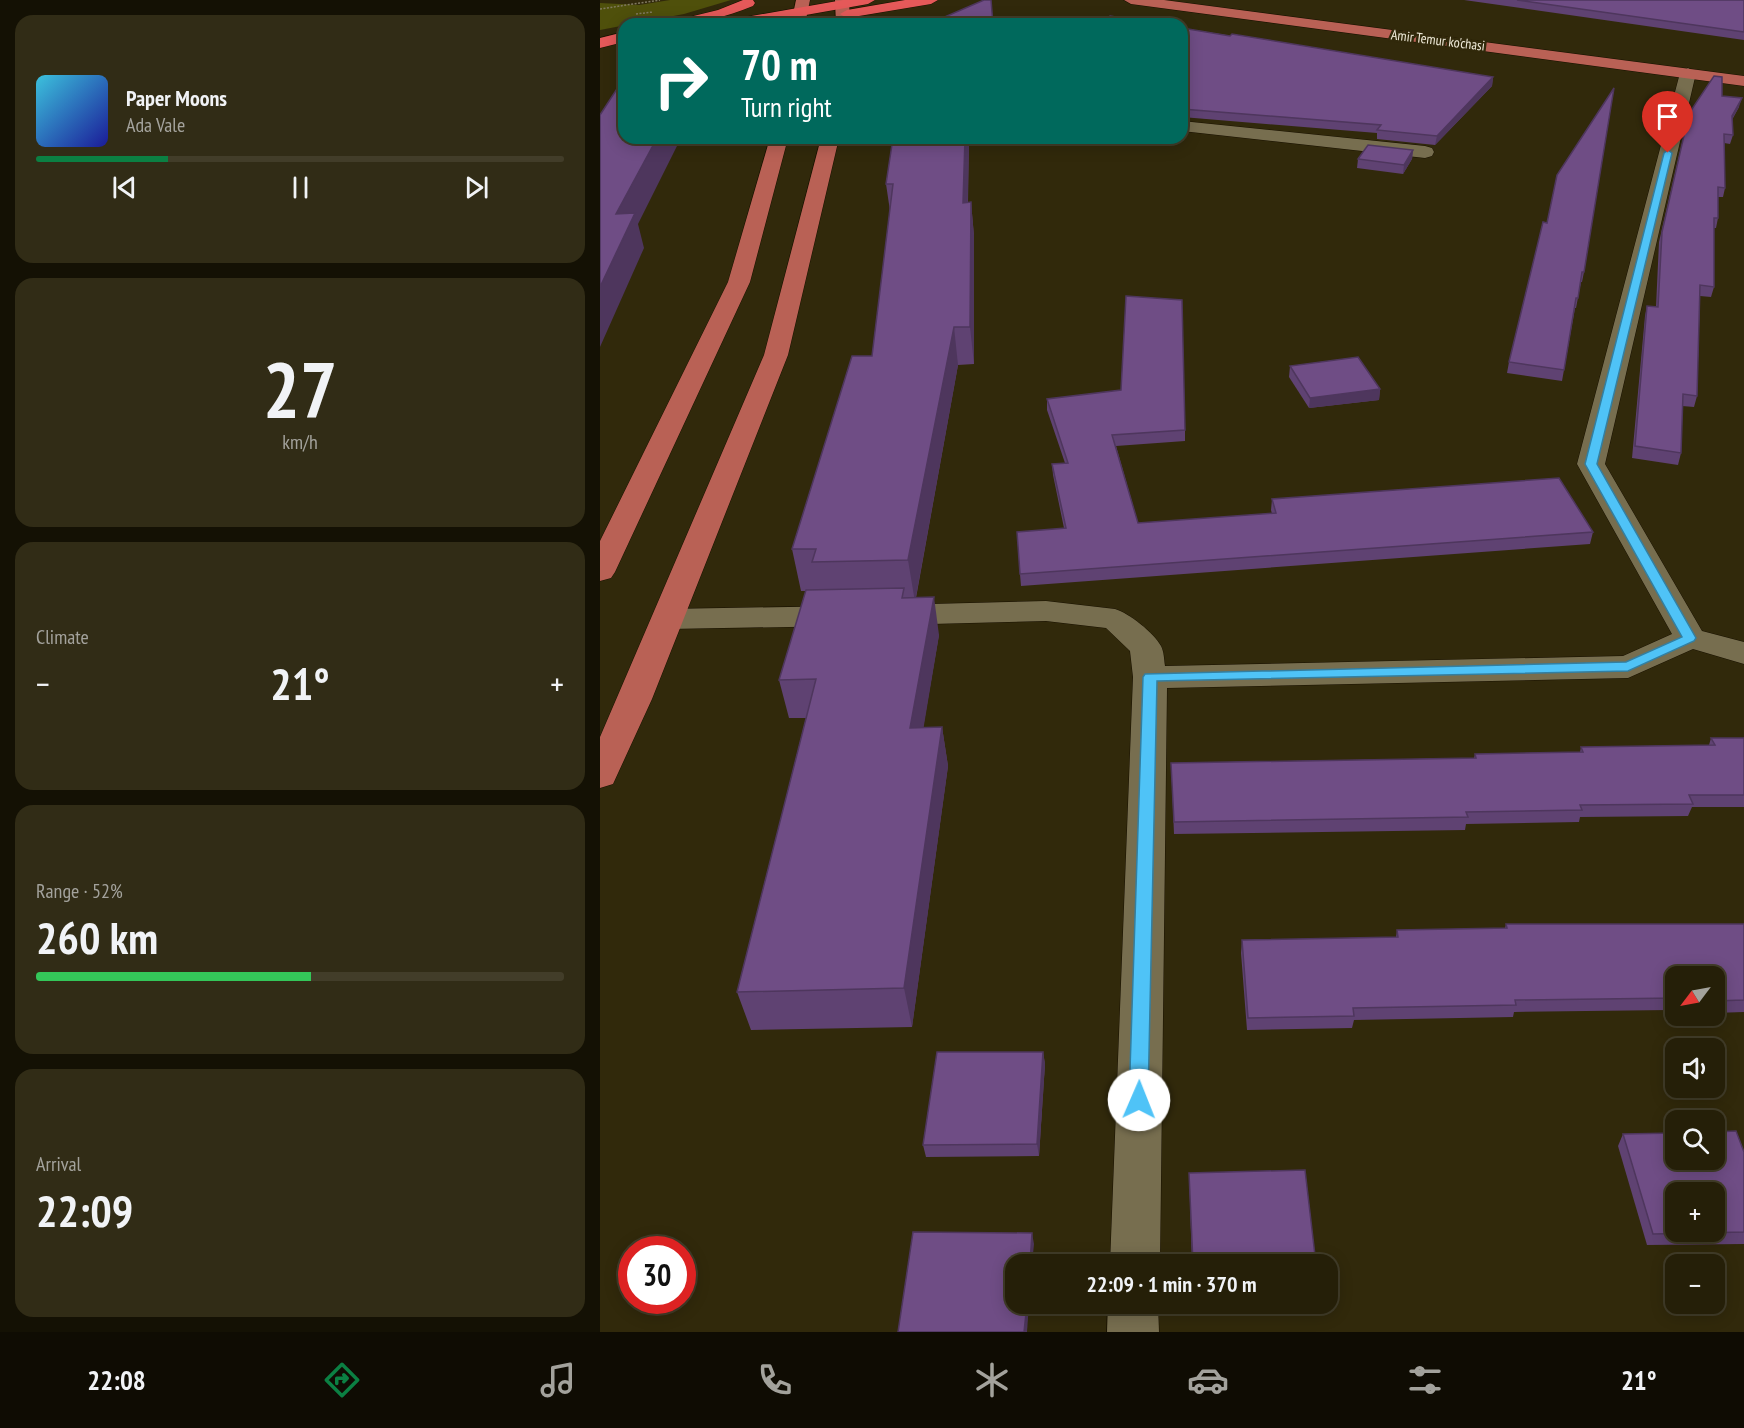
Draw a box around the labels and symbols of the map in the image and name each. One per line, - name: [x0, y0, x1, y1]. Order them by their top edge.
- street label: Amir Temur ko'chasi: [1390, 25, 1486, 55]
- pin: [1642, 91, 1693, 153]
- north arrow: [1665, 966, 1725, 1026]
- position arrow: [1107, 1068, 1171, 1132]
- speed limit sign: 30: [618, 1236, 696, 1314]

